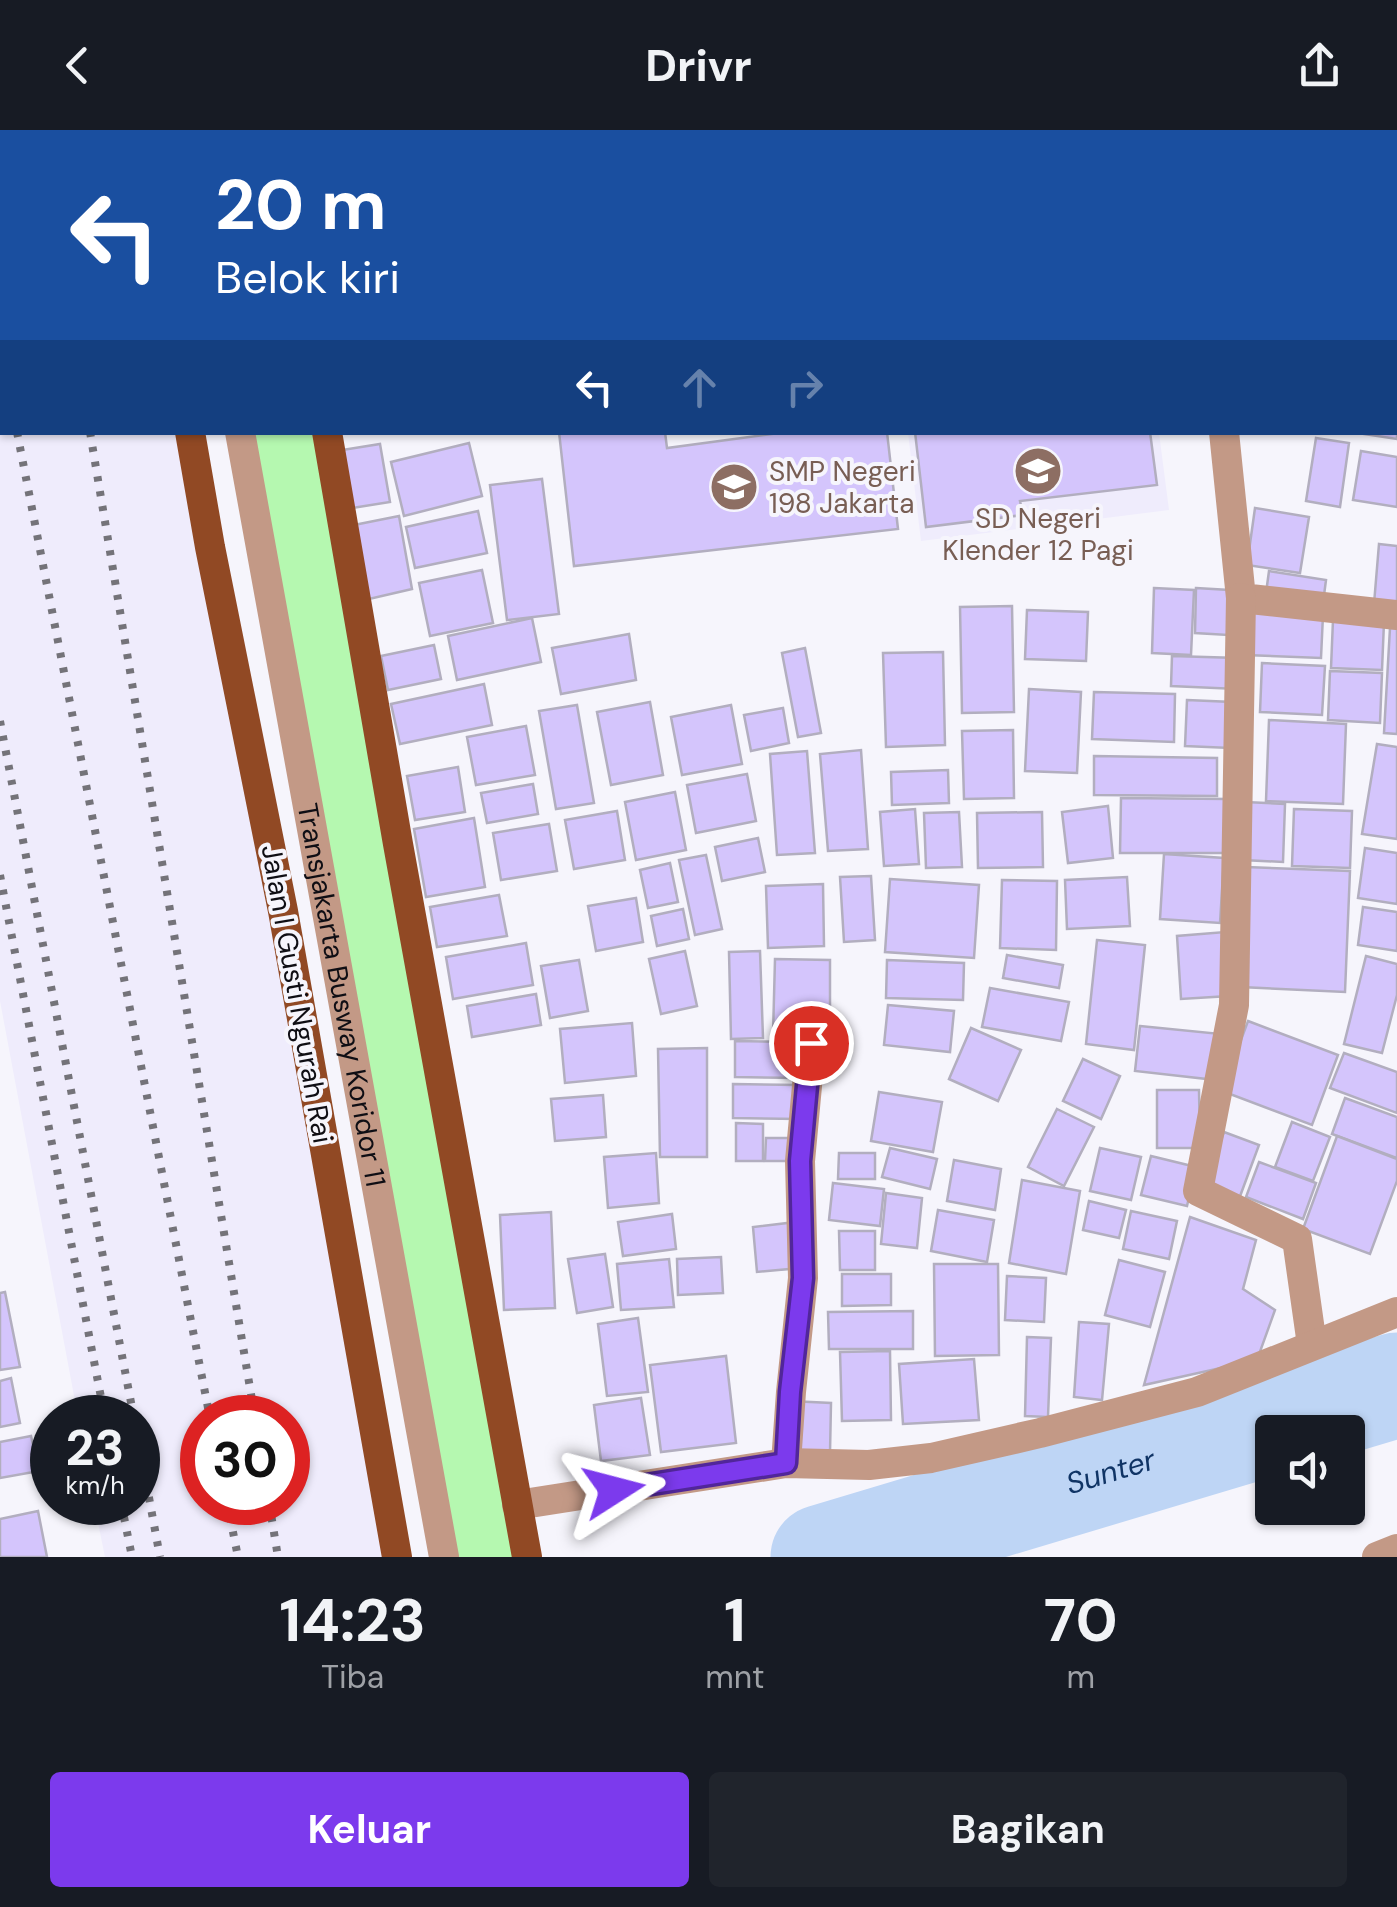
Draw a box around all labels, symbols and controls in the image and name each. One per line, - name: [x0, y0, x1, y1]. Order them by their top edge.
- text: Drivr: [645, 36, 752, 95]
- icon: back: [50, 38, 105, 93]
- icon: share: [1292, 38, 1347, 93]
- text: 20 m: [215, 160, 387, 251]
- icon: left: [50, 170, 180, 300]
- text: Belok kiri: [215, 248, 400, 307]
- icon: left: [567, 360, 622, 415]
- icon: ahead: [672, 360, 727, 415]
- icon: right: [777, 360, 832, 415]
- school or university icon: SD Negeri Klender 12 Pagi: [1012, 445, 1064, 497]
- place label: SMP Negeri 198 Jakarta: [769, 453, 916, 522]
- school or university icon: SMP Negeri 198 Jakarta: [708, 461, 760, 513]
- place label: SD Negeri Klender 12 Pagi: [942, 500, 1134, 569]
- street label: Transjakarta Busway Koridor 11: [289, 800, 395, 1190]
- street label: Jalan I Gusti Ngurah Rai: [253, 842, 341, 1146]
- pin: [769, 1001, 854, 1086]
- icon: arrive: [784, 1016, 839, 1071]
- speed limit sign: 30: [180, 1395, 310, 1525]
- text: 23: [66, 1415, 125, 1481]
- map controls: [1255, 1415, 1365, 1525]
- button: sound: [1255, 1415, 1365, 1525]
- position arrow: [562, 1438, 666, 1542]
- water label: Sunter: [1061, 1439, 1161, 1503]
- text: km/h: [65, 1469, 125, 1502]
- text: 14:23: [279, 1581, 426, 1660]
- text: 1: [724, 1581, 746, 1660]
- text: 70: [1044, 1581, 1118, 1660]
- text: Tiba: [321, 1656, 384, 1698]
- text: mnt: [705, 1656, 765, 1698]
- text: m: [1067, 1656, 1095, 1698]
- button: Keluar: [50, 1772, 689, 1887]
- button: Bagikan: [709, 1772, 1347, 1887]

